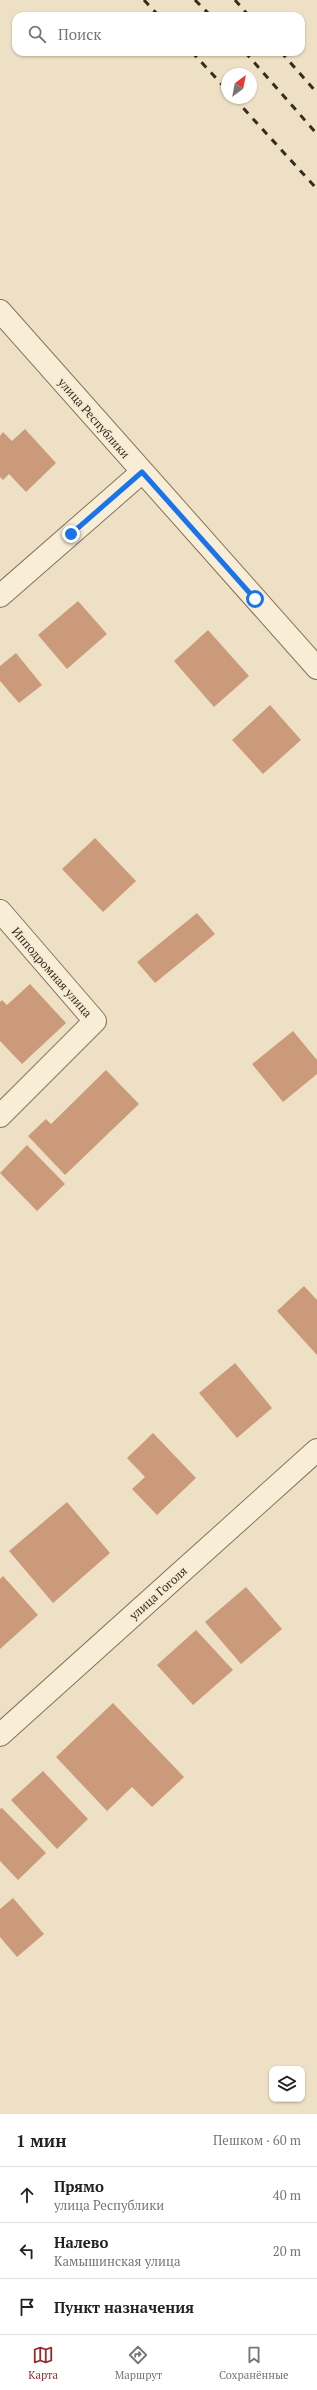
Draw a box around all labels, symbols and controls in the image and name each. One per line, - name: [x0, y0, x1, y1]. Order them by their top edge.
- search box: [12, 12, 305, 56]
- icon: search: [26, 23, 48, 45]
- text: Поиск: [58, 24, 101, 44]
- north arrow: [221, 68, 257, 104]
- street label: улица Республики: [54, 374, 133, 461]
- route end: [62, 525, 80, 543]
- route start: [246, 590, 264, 608]
- street label: Ипподромная улица: [9, 924, 95, 1020]
- street label: улица Гоголя: [125, 1563, 190, 1624]
- map controls: [269, 2066, 305, 2102]
- button: layers: [269, 2066, 305, 2102]
- text: 1 мин: [16, 2129, 66, 2152]
- text: Пешком · 60 m: [213, 2131, 301, 2149]
- text: Прямо: [54, 2176, 104, 2196]
- icon: ahead: [16, 2184, 38, 2206]
- text: 40 m: [273, 2186, 301, 2204]
- text: улица Республики: [54, 2196, 164, 2214]
- text: Налево: [54, 2232, 108, 2252]
- icon: left: [16, 2240, 38, 2262]
- text: 20 m: [273, 2242, 301, 2260]
- text: Камышинская улица: [54, 2252, 180, 2270]
- icon: arrive: [16, 2296, 38, 2318]
- text: Пункт назначения: [54, 2297, 194, 2317]
- tab: Карта: [28, 2344, 58, 2382]
- tab: Маршрут: [115, 2344, 162, 2382]
- tab: Сохранённые: [219, 2344, 289, 2382]

